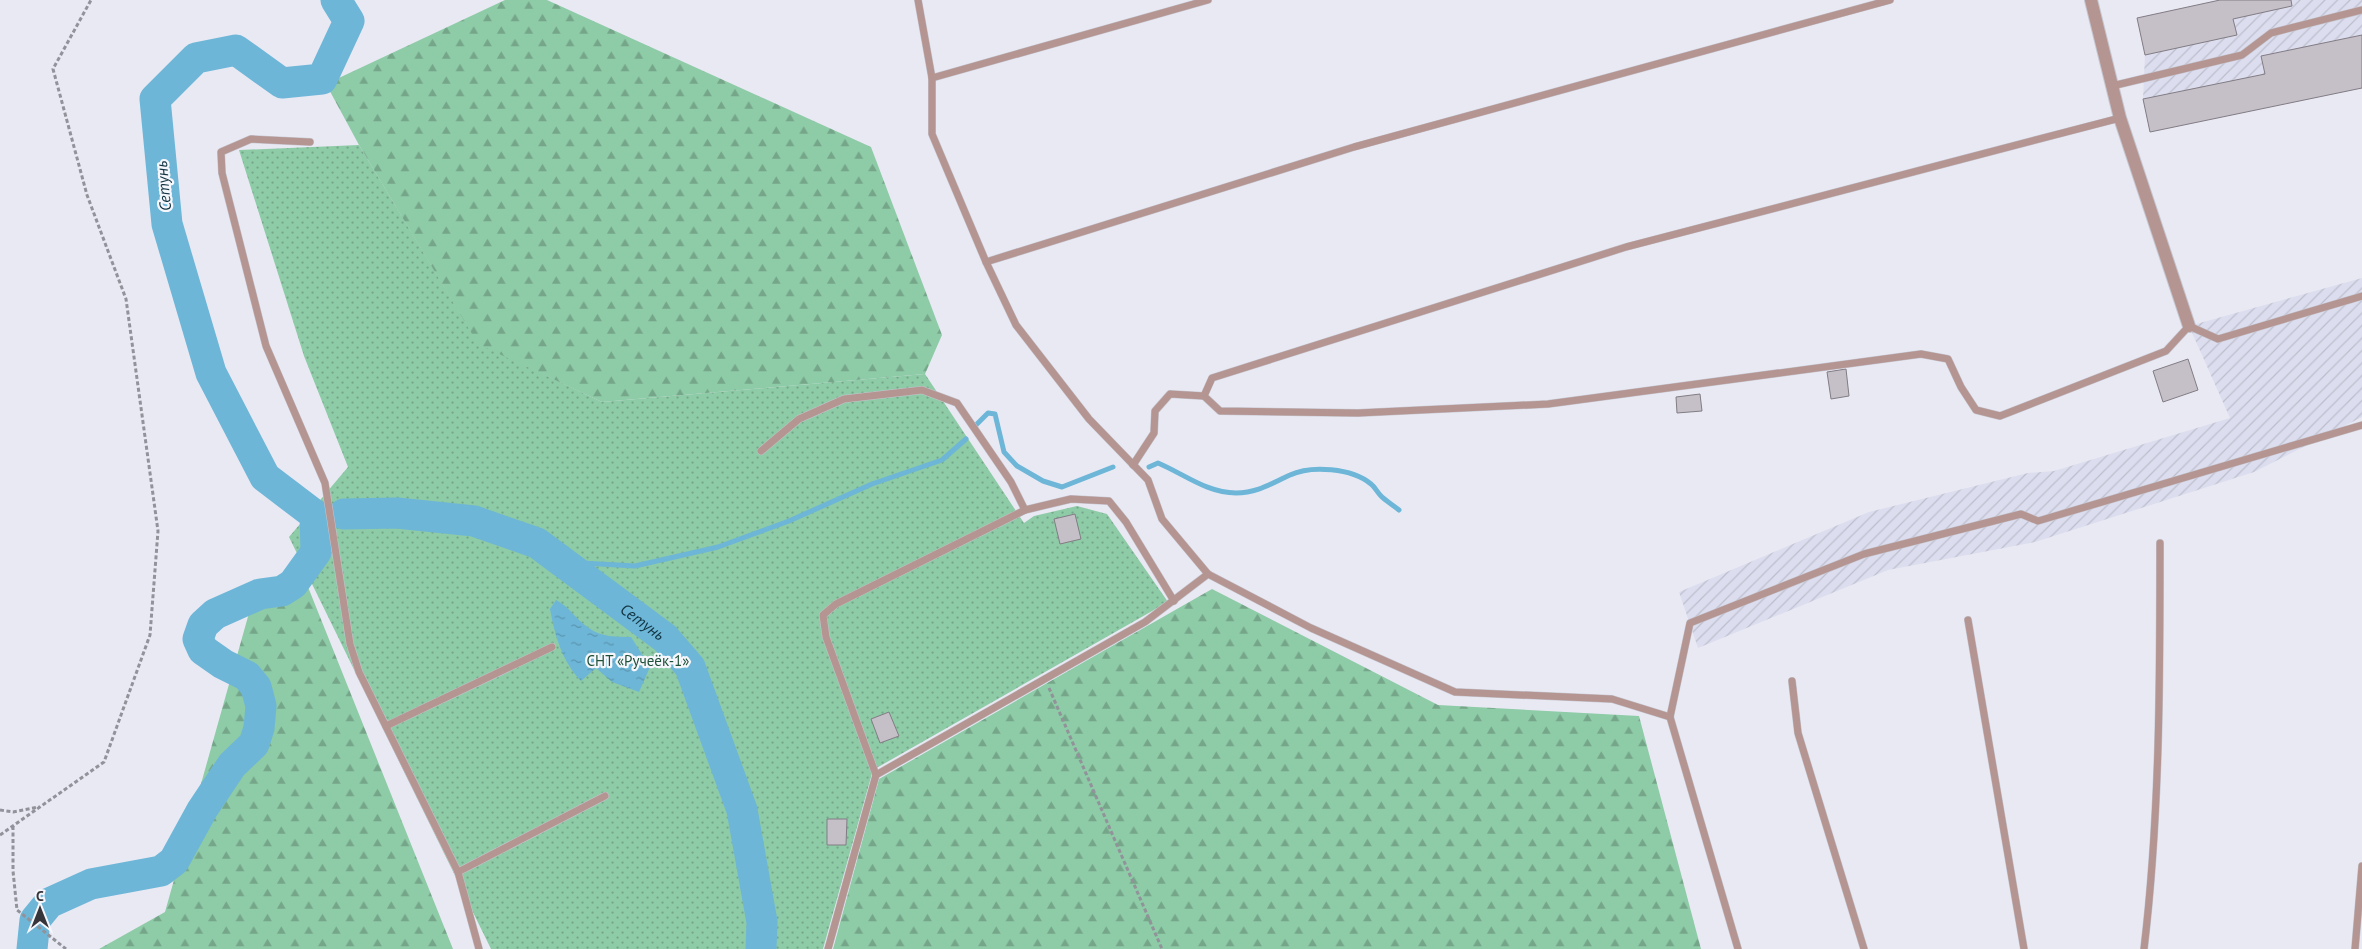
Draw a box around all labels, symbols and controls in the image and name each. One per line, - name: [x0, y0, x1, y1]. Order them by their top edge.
- water label: Сетунь: [151, 160, 175, 212]
- water label: Сетунь: [617, 599, 669, 645]
- park label: СНТ «Ручеёк-1»: [587, 651, 689, 670]
- north arrow: [15, 884, 65, 934]
- text: С: [36, 887, 44, 905]

